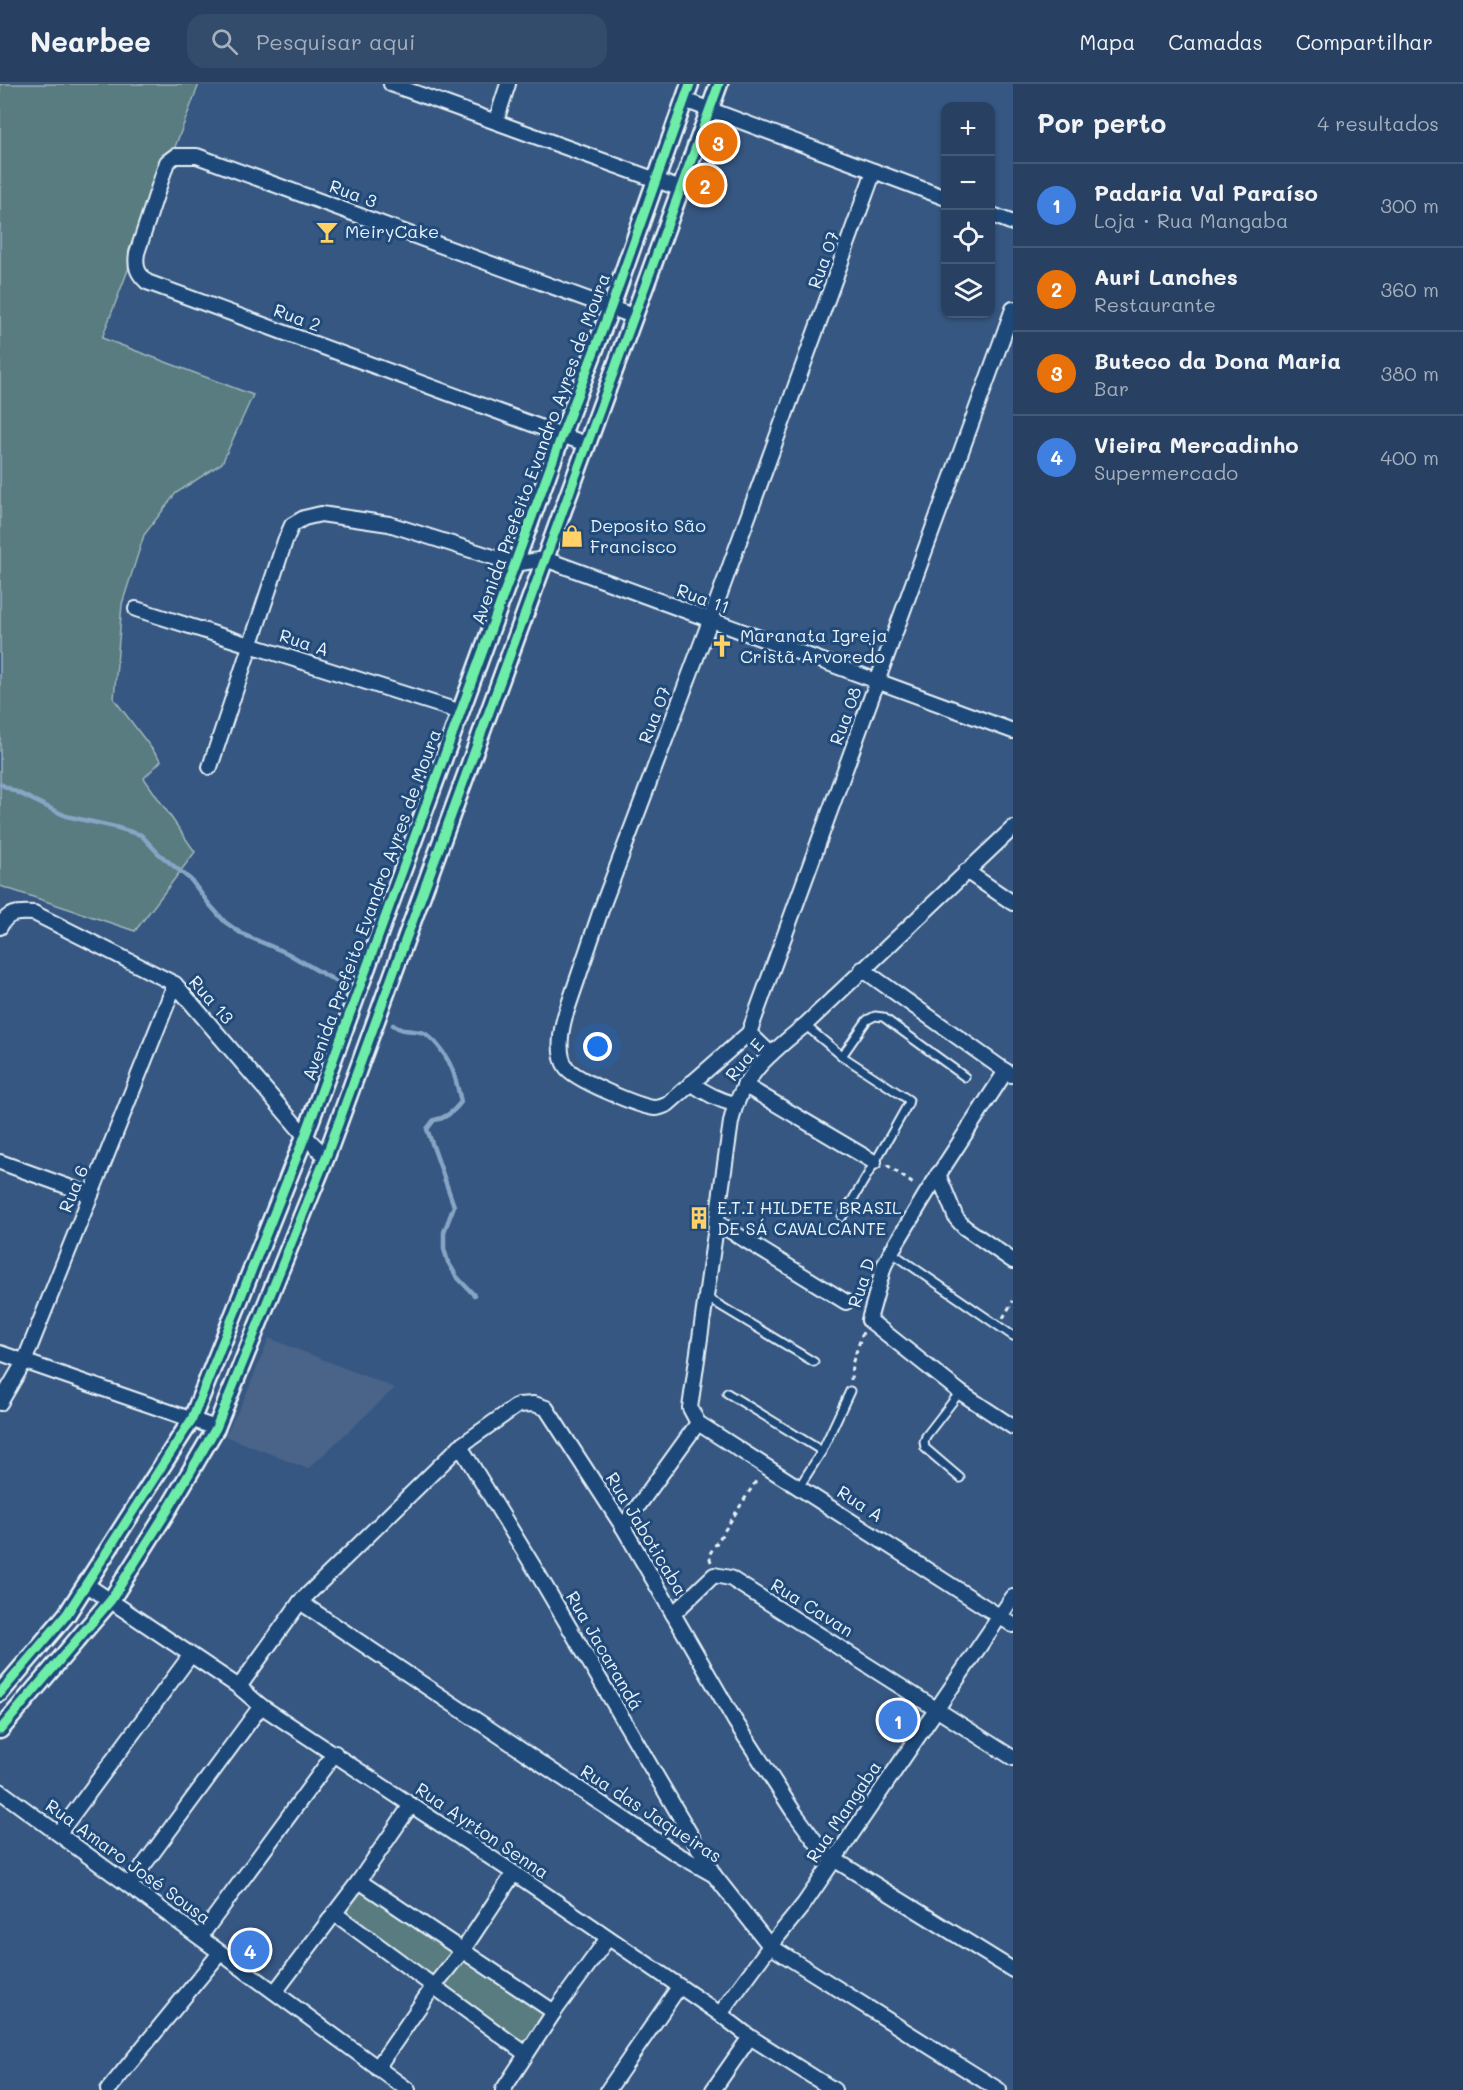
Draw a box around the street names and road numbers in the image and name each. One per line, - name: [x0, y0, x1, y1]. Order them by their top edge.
- street label: Rua 3: [326, 173, 380, 213]
- street label: Rua 07: [802, 228, 845, 292]
- street label: Avenida Prefeito Evandro Ayres de Moura: [465, 270, 615, 628]
- street label: Rua 2: [271, 298, 324, 337]
- street label: Rua 11: [674, 577, 733, 619]
- street label: Rua A: [276, 623, 332, 661]
- street label: Rua 07: [632, 683, 676, 747]
- street label: Rua 08: [823, 683, 867, 748]
- street label: Avenida Prefeito Evandro Ayres de Moura: [296, 726, 446, 1084]
- street label: Rua 13: [184, 970, 239, 1029]
- street label: Rua E: [719, 1033, 769, 1086]
- street label: Rua 6: [53, 1161, 93, 1216]
- street label: Rua D: [842, 1255, 880, 1311]
- street label: Rua Jaboticaba: [601, 1468, 693, 1599]
- street label: Rua A: [833, 1479, 888, 1527]
- street label: Rua Cavan: [767, 1572, 858, 1642]
- street label: Rua Jacarandá: [561, 1586, 649, 1715]
- street label: Rua Mangaba: [800, 1756, 886, 1867]
- street label: Rua das Jaqueiras: [576, 1759, 727, 1868]
- street label: Rua Ayrton Senna: [411, 1777, 554, 1884]
- street label: Rua Amaro José Sousa: [41, 1793, 216, 1929]

